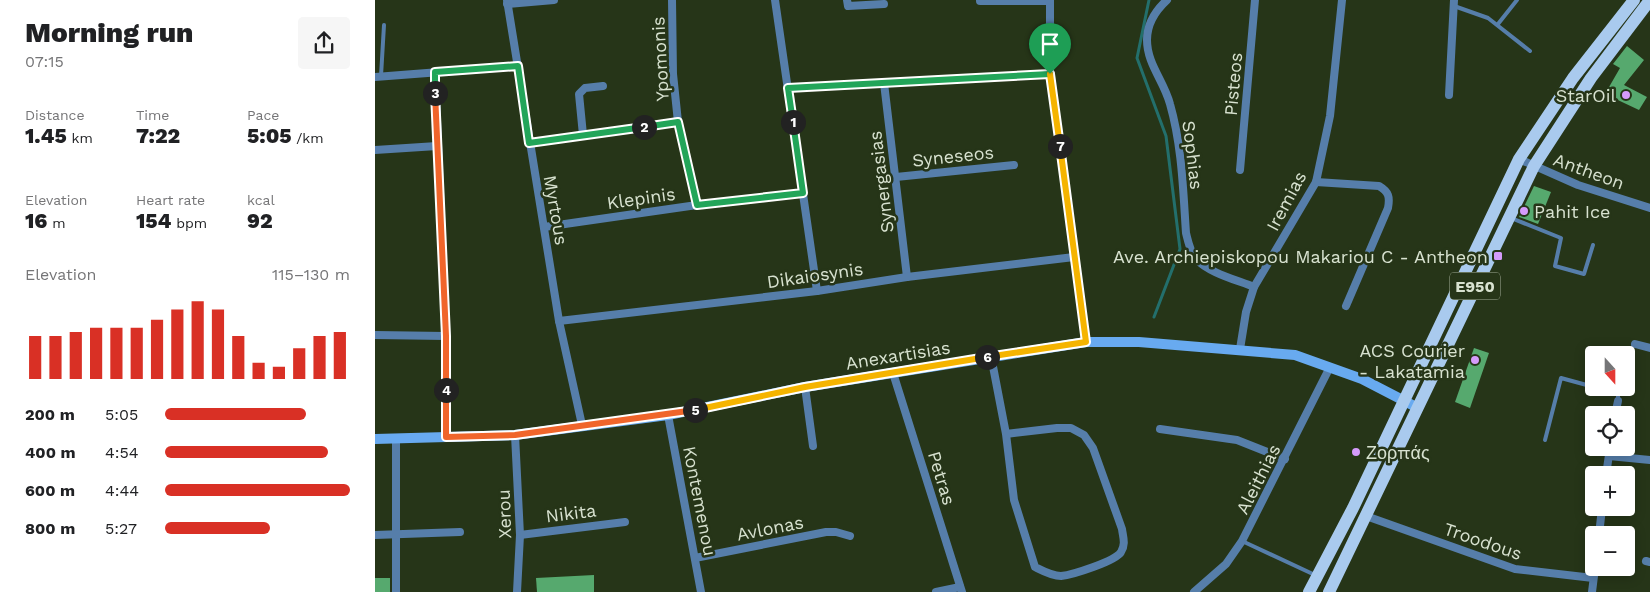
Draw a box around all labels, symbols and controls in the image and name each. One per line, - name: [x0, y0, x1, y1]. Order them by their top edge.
- text: Morning run: [25, 16, 193, 49]
- street label: Ypomonis: [647, 16, 673, 102]
- button: share: [298, 17, 350, 69]
- pin: [1029, 23, 1071, 74]
- icon: arrive: [1036, 30, 1064, 58]
- street label: Pisteos: [1220, 51, 1246, 117]
- text: 07:15: [25, 52, 64, 71]
- pin: 3: [423, 80, 447, 106]
- text: 3: [431, 85, 440, 101]
- place label: StarOil: [1556, 85, 1616, 106]
- marker: StarOil: [1620, 89, 1632, 101]
- text: Distance: [25, 107, 85, 123]
- text: Time: [136, 107, 169, 123]
- text: Pace: [247, 107, 279, 123]
- pin: 1: [781, 110, 805, 134]
- pin: 2: [631, 114, 657, 140]
- text: 1: [790, 114, 797, 130]
- text: 2: [640, 119, 649, 135]
- street label: Sophias: [1178, 119, 1208, 191]
- text: 1.45: [25, 123, 67, 148]
- text: 7:22: [136, 123, 180, 148]
- text: 5:05: [247, 123, 291, 148]
- text: km: [67, 130, 93, 146]
- text: /km: [291, 130, 324, 146]
- street label: Synergasias: [864, 130, 898, 234]
- pin: 7: [1047, 134, 1073, 158]
- text: 7: [1056, 138, 1065, 154]
- street label: Syneseos: [911, 141, 995, 171]
- street label: Antheon: [1551, 148, 1627, 194]
- street label: Iremias: [1262, 168, 1310, 234]
- street label: Myrtous: [540, 174, 572, 246]
- street label: Klepinis: [605, 183, 677, 213]
- text: Elevation: [25, 192, 88, 208]
- text: Heart rate: [136, 192, 205, 208]
- text: kcal: [247, 192, 275, 208]
- place label: Pahit Ice: [1534, 201, 1610, 222]
- marker: Pahit Ice: [1518, 205, 1530, 217]
- text: 16: [25, 208, 47, 233]
- text: 154: [136, 208, 171, 233]
- text: 92: [247, 208, 273, 233]
- text: m: [47, 215, 66, 231]
- text: bpm: [171, 215, 207, 231]
- place label: Ave. Archiepiskopou Makariou C - Antheon: [1113, 246, 1488, 267]
- marker: Ave. Archiepiskopou Makariou C - Antheon: [1492, 250, 1504, 262]
- street label: Dikaiosynis: [765, 258, 865, 292]
- text: Elevation: [25, 265, 96, 284]
- text: 115–130 m: [272, 265, 350, 284]
- road number: E950: [1450, 272, 1500, 300]
- street label: Anexartisias: [844, 336, 952, 374]
- place label: ACS Courier - Lakatamia: [1359, 340, 1465, 382]
- pin: 6: [975, 344, 999, 370]
- north arrow: [1585, 346, 1635, 396]
- map controls: [1585, 346, 1635, 576]
- text: 6: [983, 349, 992, 365]
- marker: ACS Courier - Lakatamia: [1469, 354, 1481, 366]
- pin: 4: [433, 378, 459, 402]
- text: 4: [442, 382, 451, 398]
- pin: 5: [683, 398, 707, 422]
- text: 5: [691, 402, 700, 418]
- text: 200 m: [25, 405, 75, 424]
- text: 5:05: [105, 405, 138, 424]
- button: locate: [1585, 406, 1635, 456]
- street label: Aleithias: [1231, 441, 1285, 517]
- place label: Ζορπάς: [1366, 442, 1430, 463]
- text: 400 m: [25, 443, 76, 462]
- text: 4:54: [105, 443, 139, 462]
- street label: Kontemenou: [679, 444, 721, 558]
- marker: Ζορπάς: [1350, 446, 1362, 458]
- street label: Petras: [924, 449, 960, 507]
- button: +: [1585, 466, 1635, 516]
- text: 600 m: [25, 481, 75, 500]
- text: 4:44: [105, 481, 139, 500]
- street label: Xerou: [493, 489, 515, 539]
- street label: Nikita: [545, 499, 597, 527]
- street label: Avlonas: [735, 511, 805, 545]
- street label: Troodous: [1441, 518, 1525, 564]
- text: 800 m: [25, 519, 75, 538]
- text: 5:27: [105, 519, 137, 538]
- button: −: [1585, 526, 1635, 576]

